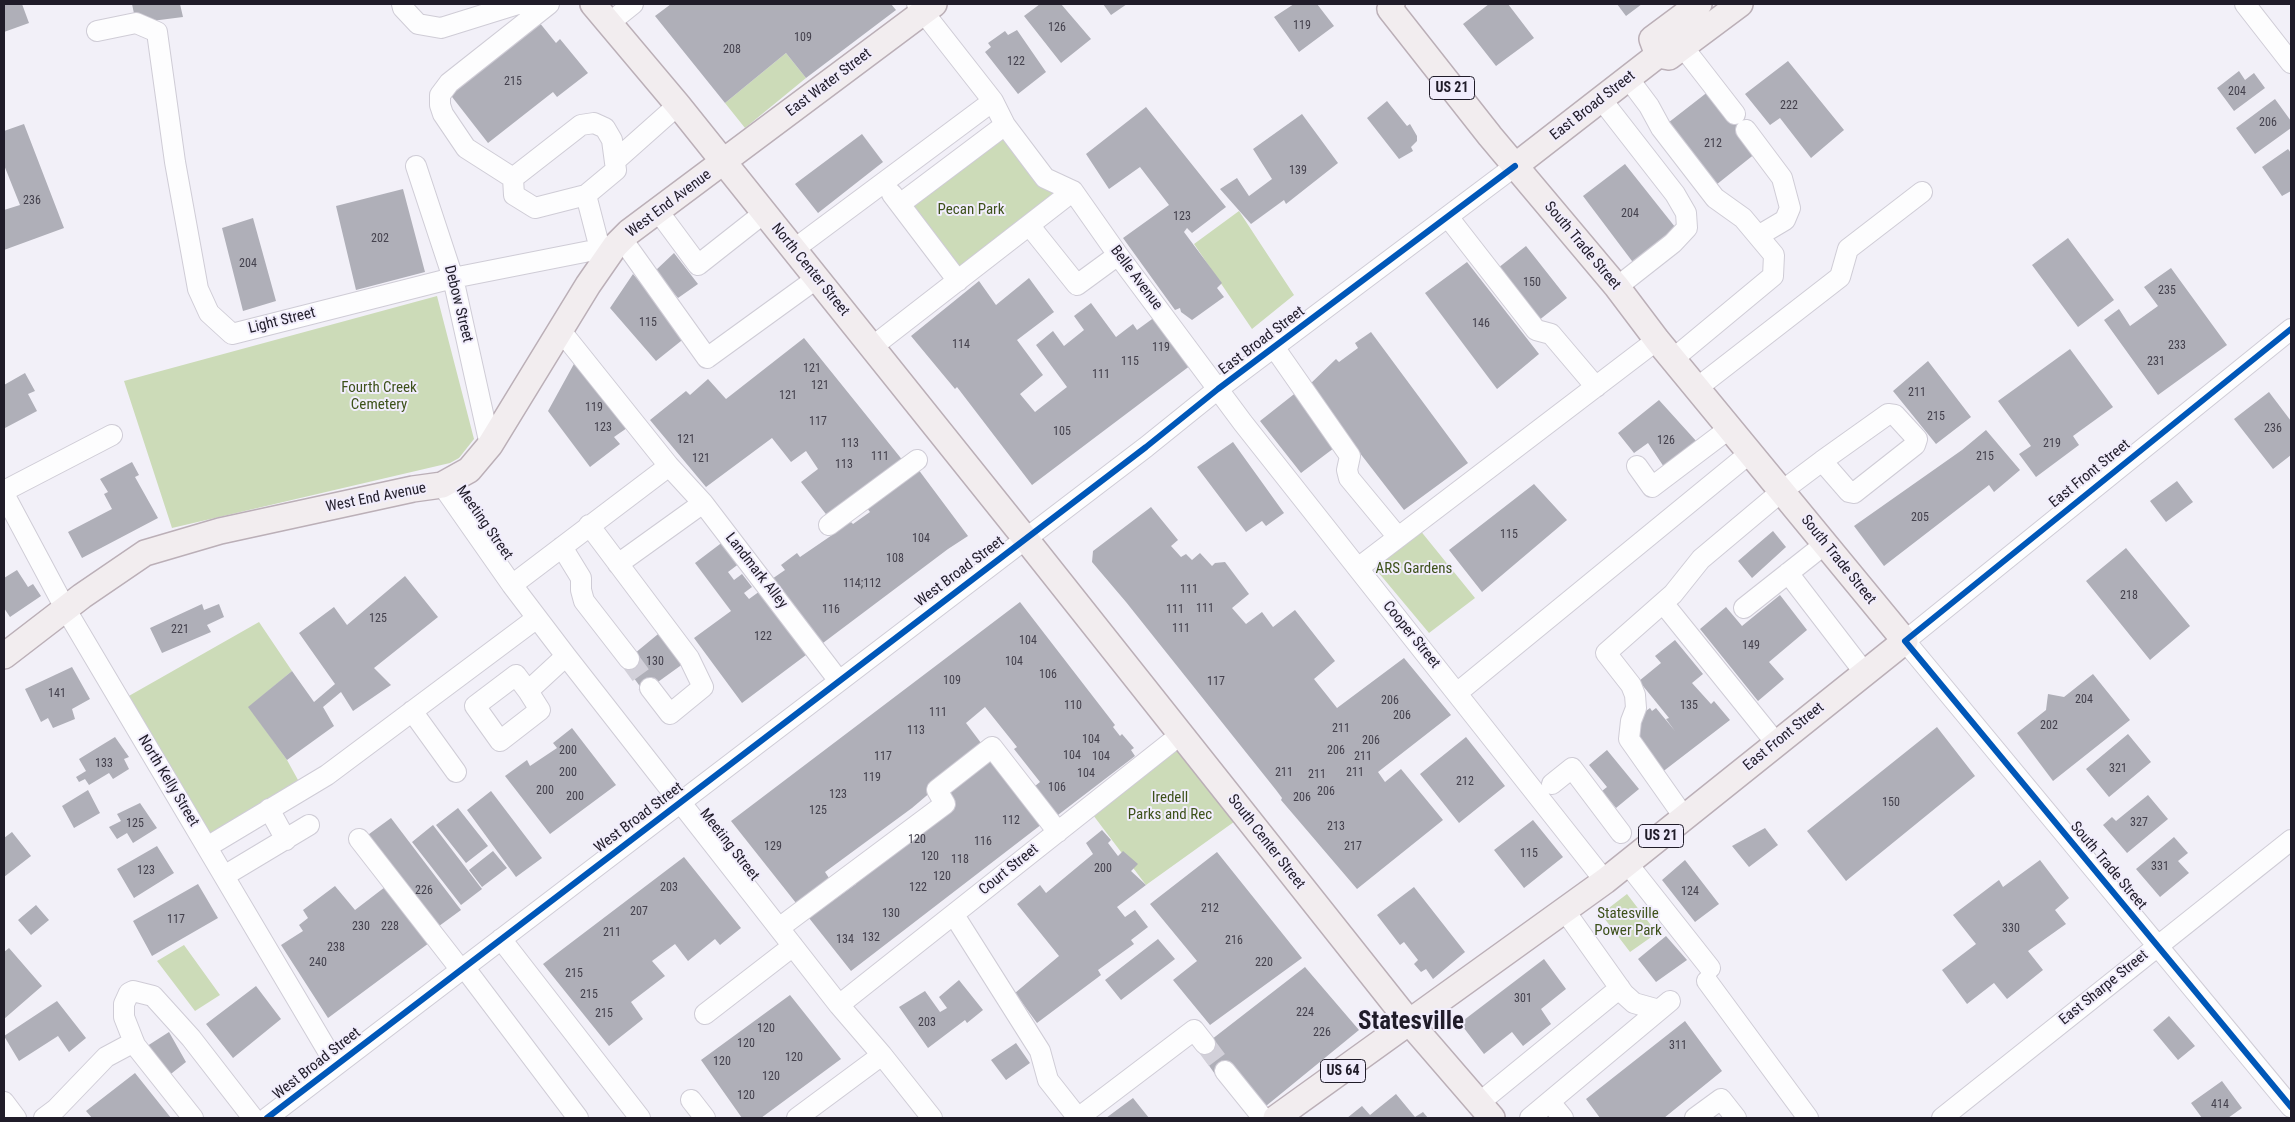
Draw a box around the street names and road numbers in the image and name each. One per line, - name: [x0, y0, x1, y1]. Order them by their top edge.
- street label: East Water Street: [783, 45, 875, 121]
- street label: East Broad Street: [1547, 67, 1639, 145]
- road number: US 21: [1430, 76, 1474, 100]
- street label: West End Avenue: [623, 166, 715, 242]
- street label: South Trade Street: [1540, 198, 1624, 294]
- street label: North Center Street: [767, 220, 853, 320]
- street label: Belle Avenue: [1106, 242, 1166, 314]
- street label: Debow Street: [440, 264, 476, 344]
- street label: East Broad Street: [1216, 303, 1308, 379]
- street label: Light Street: [247, 304, 317, 338]
- street label: East Front Street: [2046, 436, 2134, 512]
- street label: West End Avenue: [324, 479, 428, 517]
- street label: Meeting Street: [452, 482, 516, 564]
- street label: South Trade Street: [1797, 512, 1879, 608]
- street label: Landmark Alley: [721, 530, 791, 612]
- street label: West Broad Street: [912, 533, 1008, 611]
- street label: Cooper Street: [1378, 598, 1444, 672]
- street label: East Front Street: [1740, 699, 1828, 775]
- street label: North Kelly Street: [134, 732, 202, 830]
- street label: West Broad Street: [591, 779, 687, 857]
- street label: South Center Street: [1223, 791, 1309, 893]
- street label: Meeting Street: [695, 805, 763, 885]
- street label: South Trade Street: [2066, 818, 2150, 914]
- road number: US 21: [1638, 824, 1684, 848]
- street label: Court Street: [976, 841, 1042, 899]
- street label: East Sharpe Street: [2056, 947, 2152, 1029]
- street label: West Broad Street: [270, 1024, 364, 1104]
- road number: US 64: [1320, 1060, 1366, 1082]

